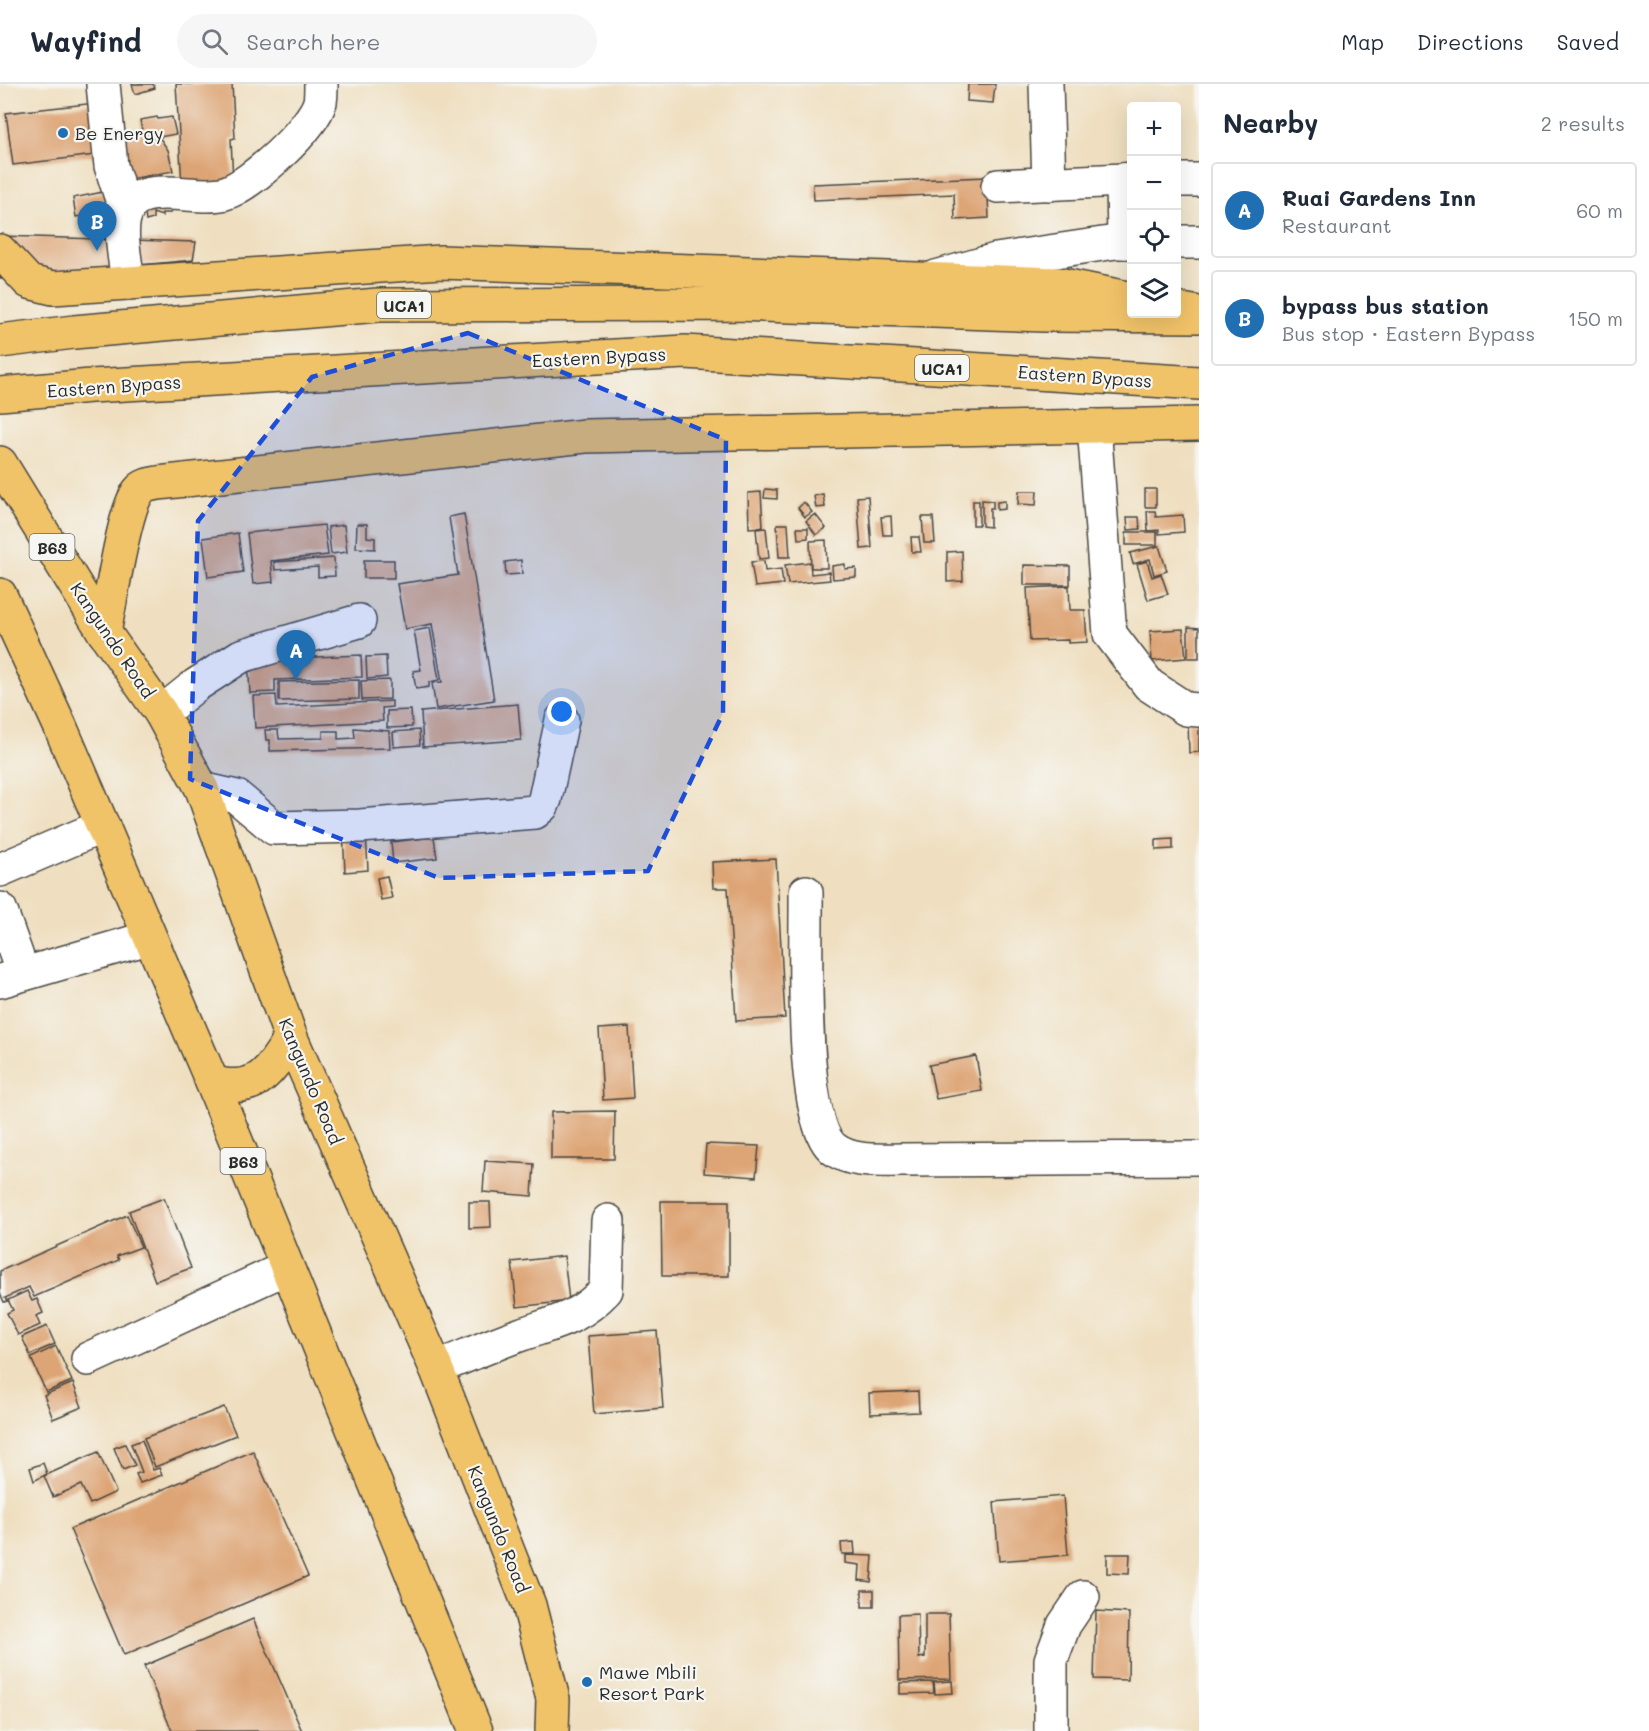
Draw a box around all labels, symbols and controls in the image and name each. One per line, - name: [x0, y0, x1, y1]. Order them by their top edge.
- search box: [177, 14, 597, 68]
- text: Wayfind: [30, 23, 141, 59]
- icon: search: [198, 25, 231, 58]
- text: Search here: [246, 27, 380, 56]
- text: Map: [1341, 28, 1384, 55]
- text: Directions: [1417, 28, 1524, 55]
- text: Saved: [1557, 28, 1619, 55]
- map controls: [1127, 102, 1181, 318]
- button: +: [1127, 102, 1181, 156]
- text: Nearby: [1223, 106, 1318, 140]
- text: 2 results: [1541, 110, 1625, 136]
- place label: Be Energy: [75, 121, 163, 145]
- marker: Be Energy: [56, 126, 70, 140]
- button: −: [1127, 156, 1181, 210]
- text: Ruai Gardens Inn: [1282, 183, 1476, 212]
- text: A: [1238, 197, 1251, 223]
- text: 60 m: [1576, 197, 1623, 223]
- pin: B: [78, 202, 116, 251]
- button: locate: [1127, 210, 1181, 264]
- text: Restaurant: [1282, 212, 1392, 238]
- button: layers: [1127, 264, 1181, 318]
- text: bypass bus station: [1282, 291, 1489, 320]
- road number: UCA1: [377, 292, 431, 318]
- text: B: [1238, 305, 1251, 331]
- text: 150 m: [1568, 305, 1623, 331]
- text: Bus stop · Eastern Bypass: [1282, 320, 1535, 346]
- street label: Eastern Bypass: [531, 341, 667, 373]
- road number: UCA1: [915, 355, 969, 381]
- street label: Eastern Bypass: [1017, 359, 1153, 393]
- street label: Eastern Bypass: [46, 369, 182, 403]
- road number: B63: [29, 534, 74, 560]
- street label: Kangundo Road: [65, 577, 161, 703]
- pin: A: [276, 630, 316, 680]
- your location: [547, 697, 576, 726]
- street label: Kangundo Road: [274, 1014, 348, 1148]
- road number: B63: [220, 1148, 266, 1174]
- street label: Kangundo Road: [463, 1462, 535, 1596]
- place label: Mawe Mbili Resort Park: [599, 1660, 705, 1705]
- marker: Mawe Mbili Resort Park: [580, 1675, 594, 1689]

